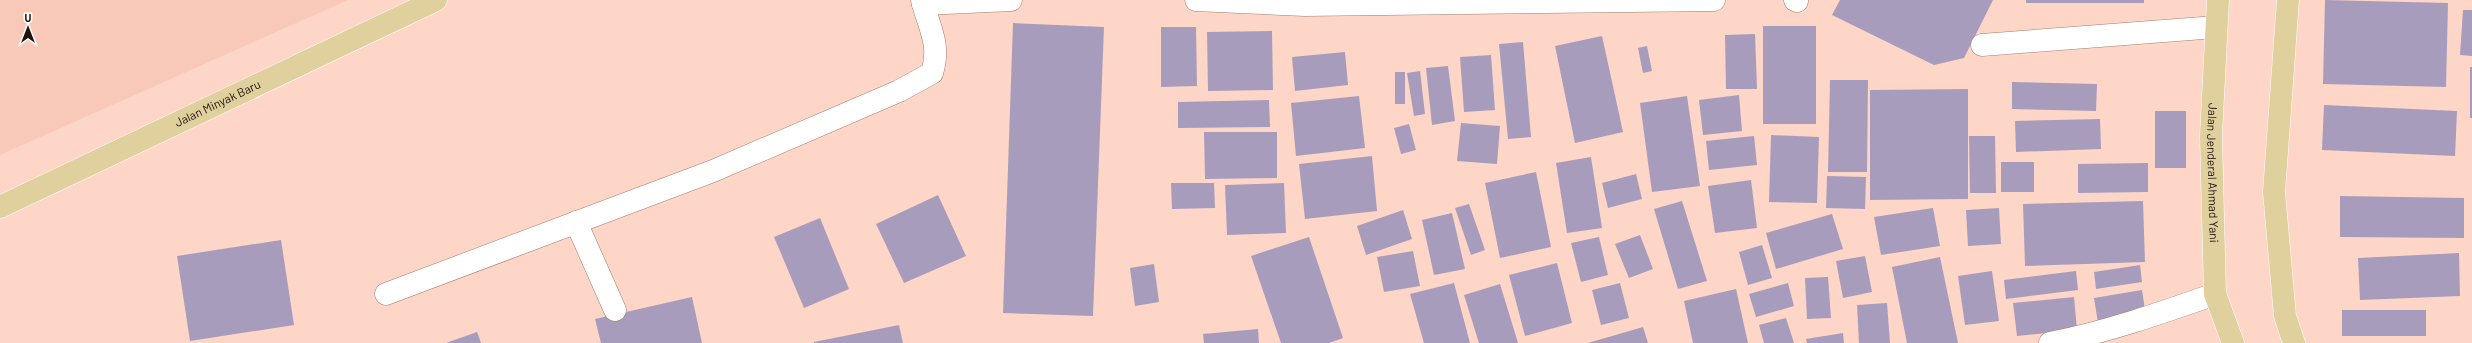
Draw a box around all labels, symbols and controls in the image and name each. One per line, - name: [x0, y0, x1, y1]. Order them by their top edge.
- north arrow: [8, 8, 48, 48]
- text: U: [25, 11, 32, 24]
- street label: Jalan Minyak Baru: [172, 76, 262, 129]
- street label: Jalan Jenderal Ahmad Yani: [2205, 103, 2222, 243]

